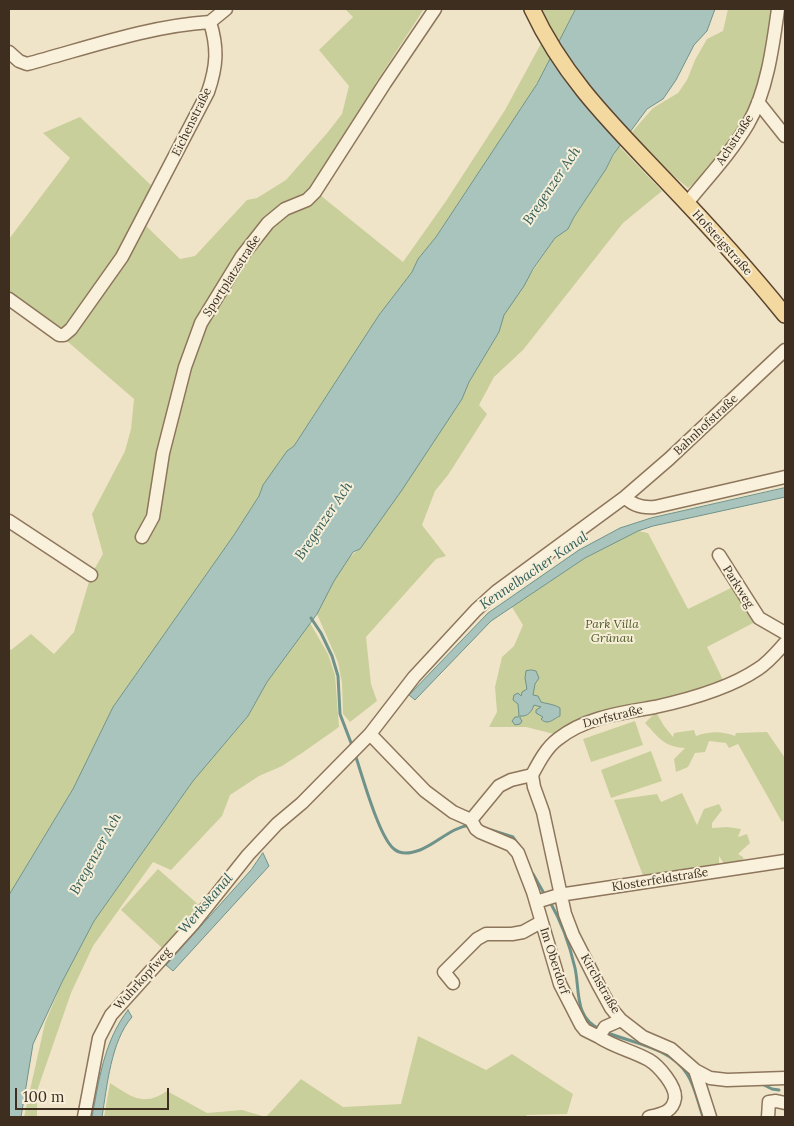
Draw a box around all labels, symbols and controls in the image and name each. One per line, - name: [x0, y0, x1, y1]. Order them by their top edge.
- street label: Eichenstraße: [169, 85, 215, 159]
- street label: Achstraße: [713, 112, 757, 168]
- water label: Bregenzer Ach: [520, 144, 584, 228]
- street label: Hofsteigstraße: [689, 207, 755, 279]
- street label: Sportplatzstraße: [200, 233, 264, 319]
- street label: Bahnhofstraße: [671, 392, 741, 458]
- water label: Bregenzer Ach: [292, 479, 356, 563]
- water label: Kennelbacher Kanal: [477, 529, 591, 613]
- street label: Parkweg: [719, 563, 757, 611]
- park label: Park Villa Grünau: [585, 618, 639, 646]
- street label: Dorfstraße: [581, 703, 645, 731]
- water label: Bregenzer Ach: [67, 810, 125, 898]
- street label: Klosterfeldstraße: [611, 865, 709, 895]
- water label: Werkskanal: [175, 870, 237, 938]
- street label: Im Oberdorf: [536, 926, 572, 996]
- street label: Wuhrkopfweg: [111, 945, 175, 1013]
- street label: Kirchstraße: [577, 952, 623, 1016]
- scale bar: [18, 1078, 171, 1110]
- text: 100 m: [23, 1087, 64, 1106]

